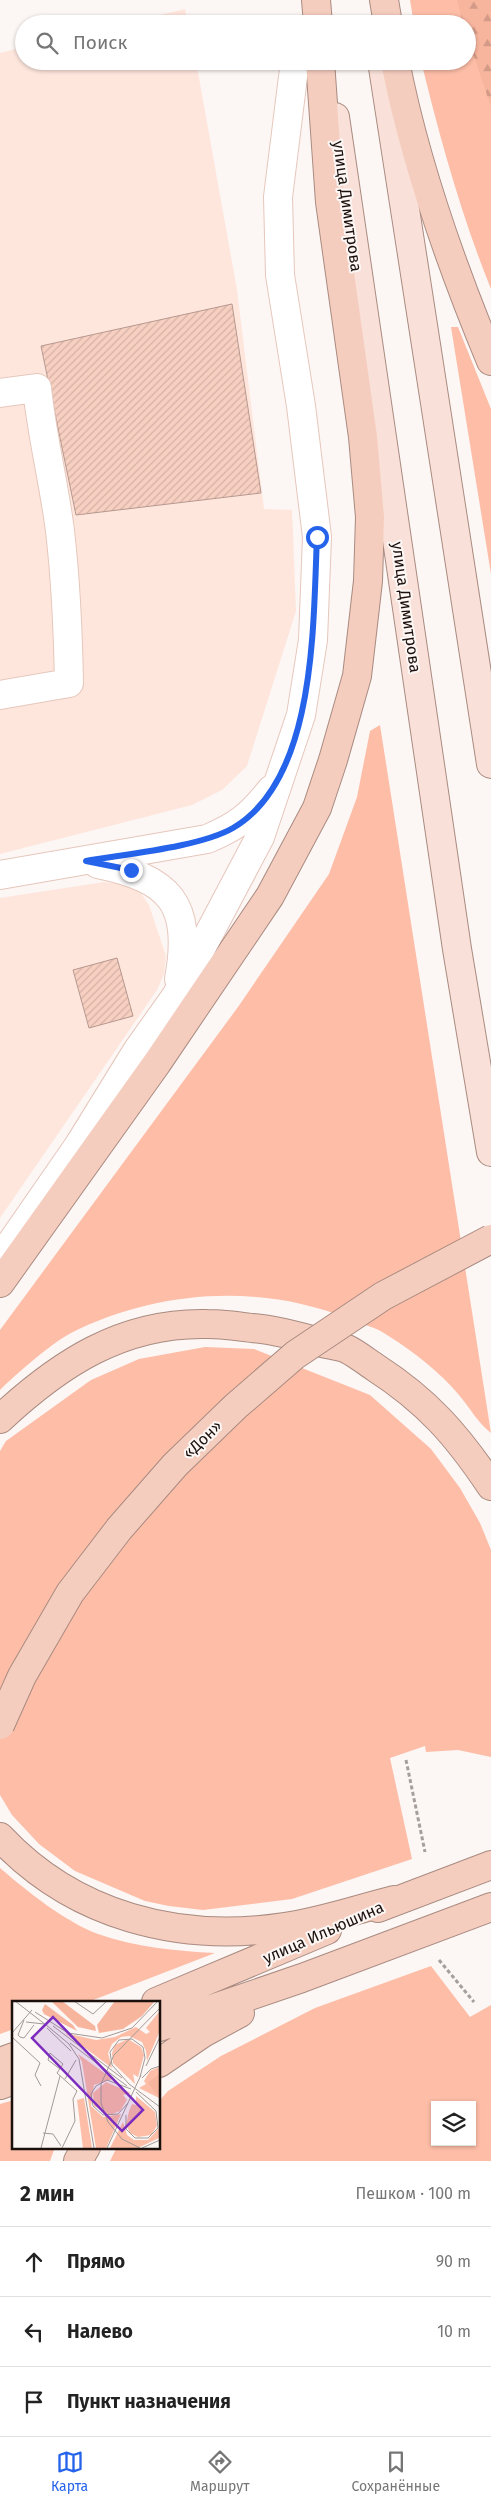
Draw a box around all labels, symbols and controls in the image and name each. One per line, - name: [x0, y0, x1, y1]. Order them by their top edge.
- search box: [15, 15, 476, 70]
- icon: search: [33, 29, 61, 57]
- text: Поиск: [73, 31, 127, 54]
- street label: улица Димитрова: [329, 139, 366, 273]
- route start: [306, 526, 329, 549]
- street label: улица Димитрова: [388, 540, 425, 674]
- route end: [120, 859, 143, 882]
- street label: «Дон»: [179, 1416, 226, 1462]
- street label: улица Ильюшина: [260, 1897, 387, 1968]
- inset map: [12, 2001, 160, 2148]
- map controls: [431, 2101, 476, 2146]
- button: layers: [431, 2101, 476, 2146]
- text: 2 мин: [20, 2181, 75, 2207]
- text: Пешком · 100 m: [355, 2184, 471, 2203]
- icon: ahead: [20, 2248, 48, 2276]
- text: Прямо: [67, 2250, 125, 2273]
- text: 90 m: [436, 2252, 471, 2271]
- icon: left: [20, 2318, 48, 2346]
- text: Налево: [67, 2320, 133, 2343]
- text: 10 m: [437, 2322, 471, 2341]
- icon: arrive: [20, 2388, 48, 2416]
- text: Пункт назначения: [67, 2390, 231, 2413]
- tab: Карта: [51, 2448, 88, 2495]
- tab: Маршрут: [190, 2448, 249, 2495]
- tab: Сохранённые: [351, 2448, 440, 2495]

